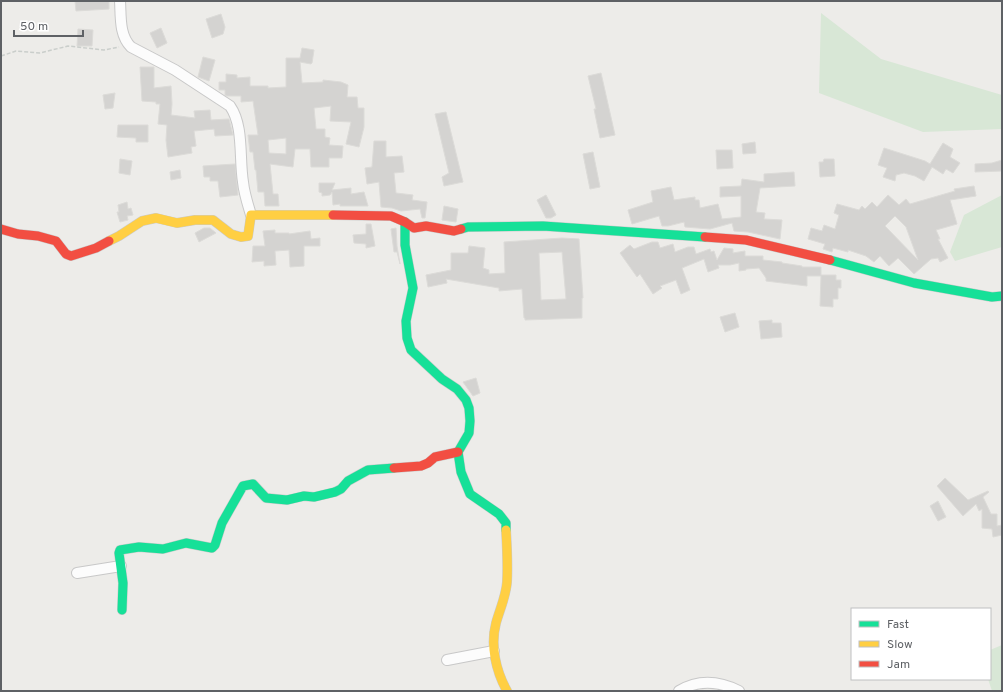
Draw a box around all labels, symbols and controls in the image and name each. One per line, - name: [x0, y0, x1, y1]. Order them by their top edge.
- scale bar: [14, 12, 83, 38]
- text: 50 m: [20, 19, 48, 35]
- legend: [851, 608, 991, 680]
- text: Fast: [887, 617, 909, 633]
- text: Slow: [887, 637, 913, 653]
- text: Jam: [887, 657, 910, 673]

